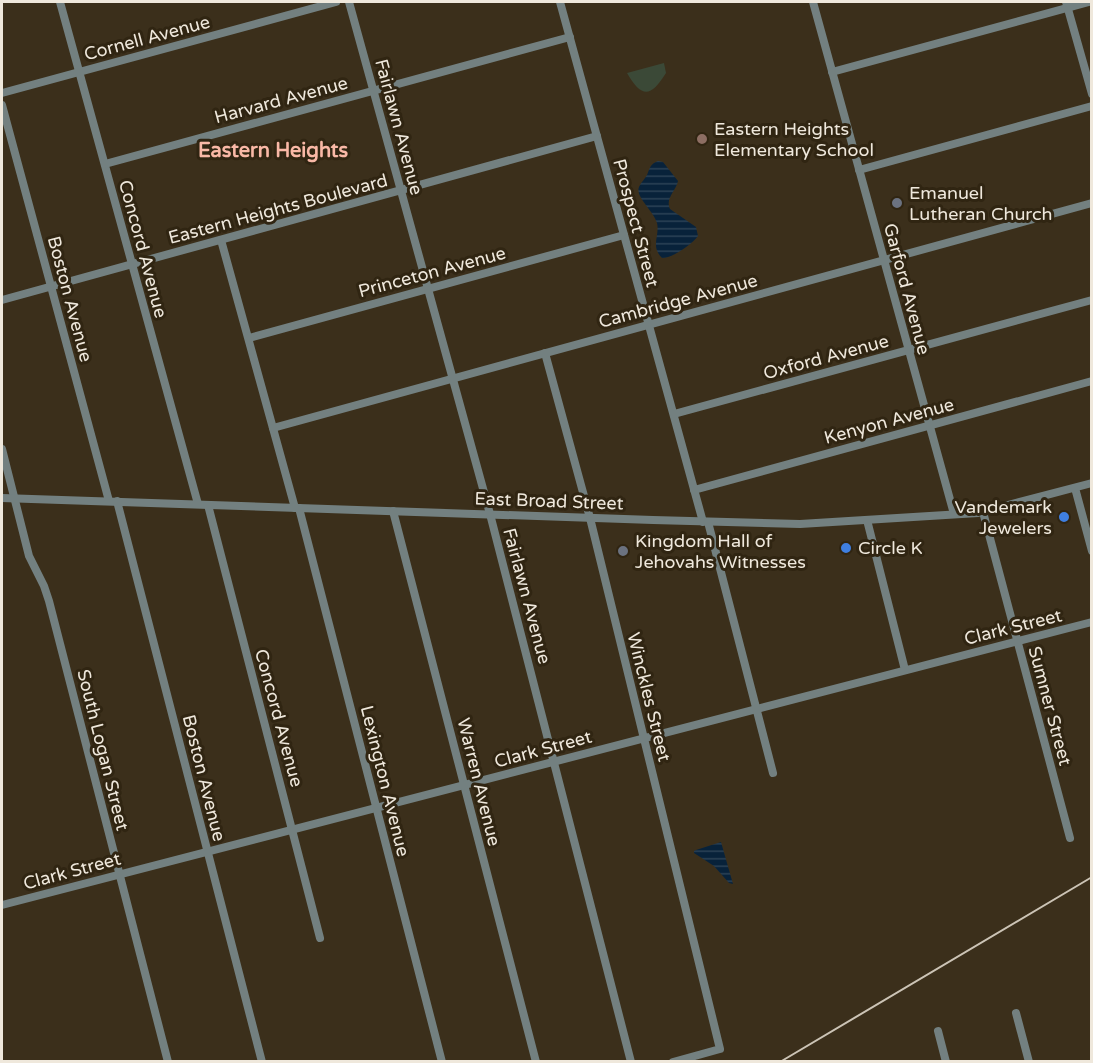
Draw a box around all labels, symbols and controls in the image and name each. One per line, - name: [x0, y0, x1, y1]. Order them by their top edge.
- street label: Cornell Avenue: [82, 11, 212, 65]
- street label: Fairlawn Avenue: [370, 57, 428, 197]
- street label: Harvard Avenue: [212, 72, 350, 128]
- place label: Eastern Heights Elementary School: [714, 118, 874, 161]
- marker: Eastern Heights Elementary School: [695, 132, 709, 146]
- district label: Eastern Heights: [198, 139, 348, 163]
- street label: Prospect Street: [608, 156, 664, 290]
- street label: Eastern Heights Boulevard: [166, 169, 390, 249]
- street label: Concord Avenue: [114, 178, 172, 320]
- place label: Emanuel Lutheran Church: [909, 182, 1053, 225]
- marker: Emanuel Lutheran Church: [890, 196, 904, 210]
- street label: Garford Avenue: [879, 221, 935, 357]
- street label: Boston Avenue: [43, 234, 97, 364]
- street label: Princeton Avenue: [356, 242, 508, 302]
- street label: Cambridge Avenue: [596, 269, 760, 333]
- street label: Oxford Avenue: [761, 330, 891, 384]
- street label: Kenyon Avenue: [822, 393, 956, 449]
- street label: East Broad Street: [474, 487, 624, 515]
- place label: Vandemark Jewelers: [955, 496, 1052, 539]
- marker: Vandemark Jewelers: [1057, 510, 1071, 524]
- street label: Fairlawn Avenue: [498, 526, 556, 666]
- place label: Kingdom Hall of Jehovahs Witnesses: [635, 530, 806, 573]
- place label: Circle K: [858, 537, 923, 559]
- marker: Circle K: [839, 541, 853, 555]
- marker: Kingdom Hall of Jehovahs Witnesses: [616, 544, 630, 558]
- street label: Clark Street: [962, 604, 1064, 650]
- street label: Winckles Street: [622, 630, 676, 764]
- street label: Sumner Street: [1024, 644, 1077, 768]
- street label: Concord Avenue: [250, 647, 308, 789]
- street label: South Logan Street: [72, 667, 134, 833]
- street label: Lexington Avenue: [356, 703, 414, 859]
- street label: Boston Avenue: [178, 712, 230, 844]
- street label: Warren Avenue: [452, 716, 506, 848]
- street label: Clark Street: [492, 725, 594, 773]
- street label: Clark Street: [21, 847, 123, 895]

